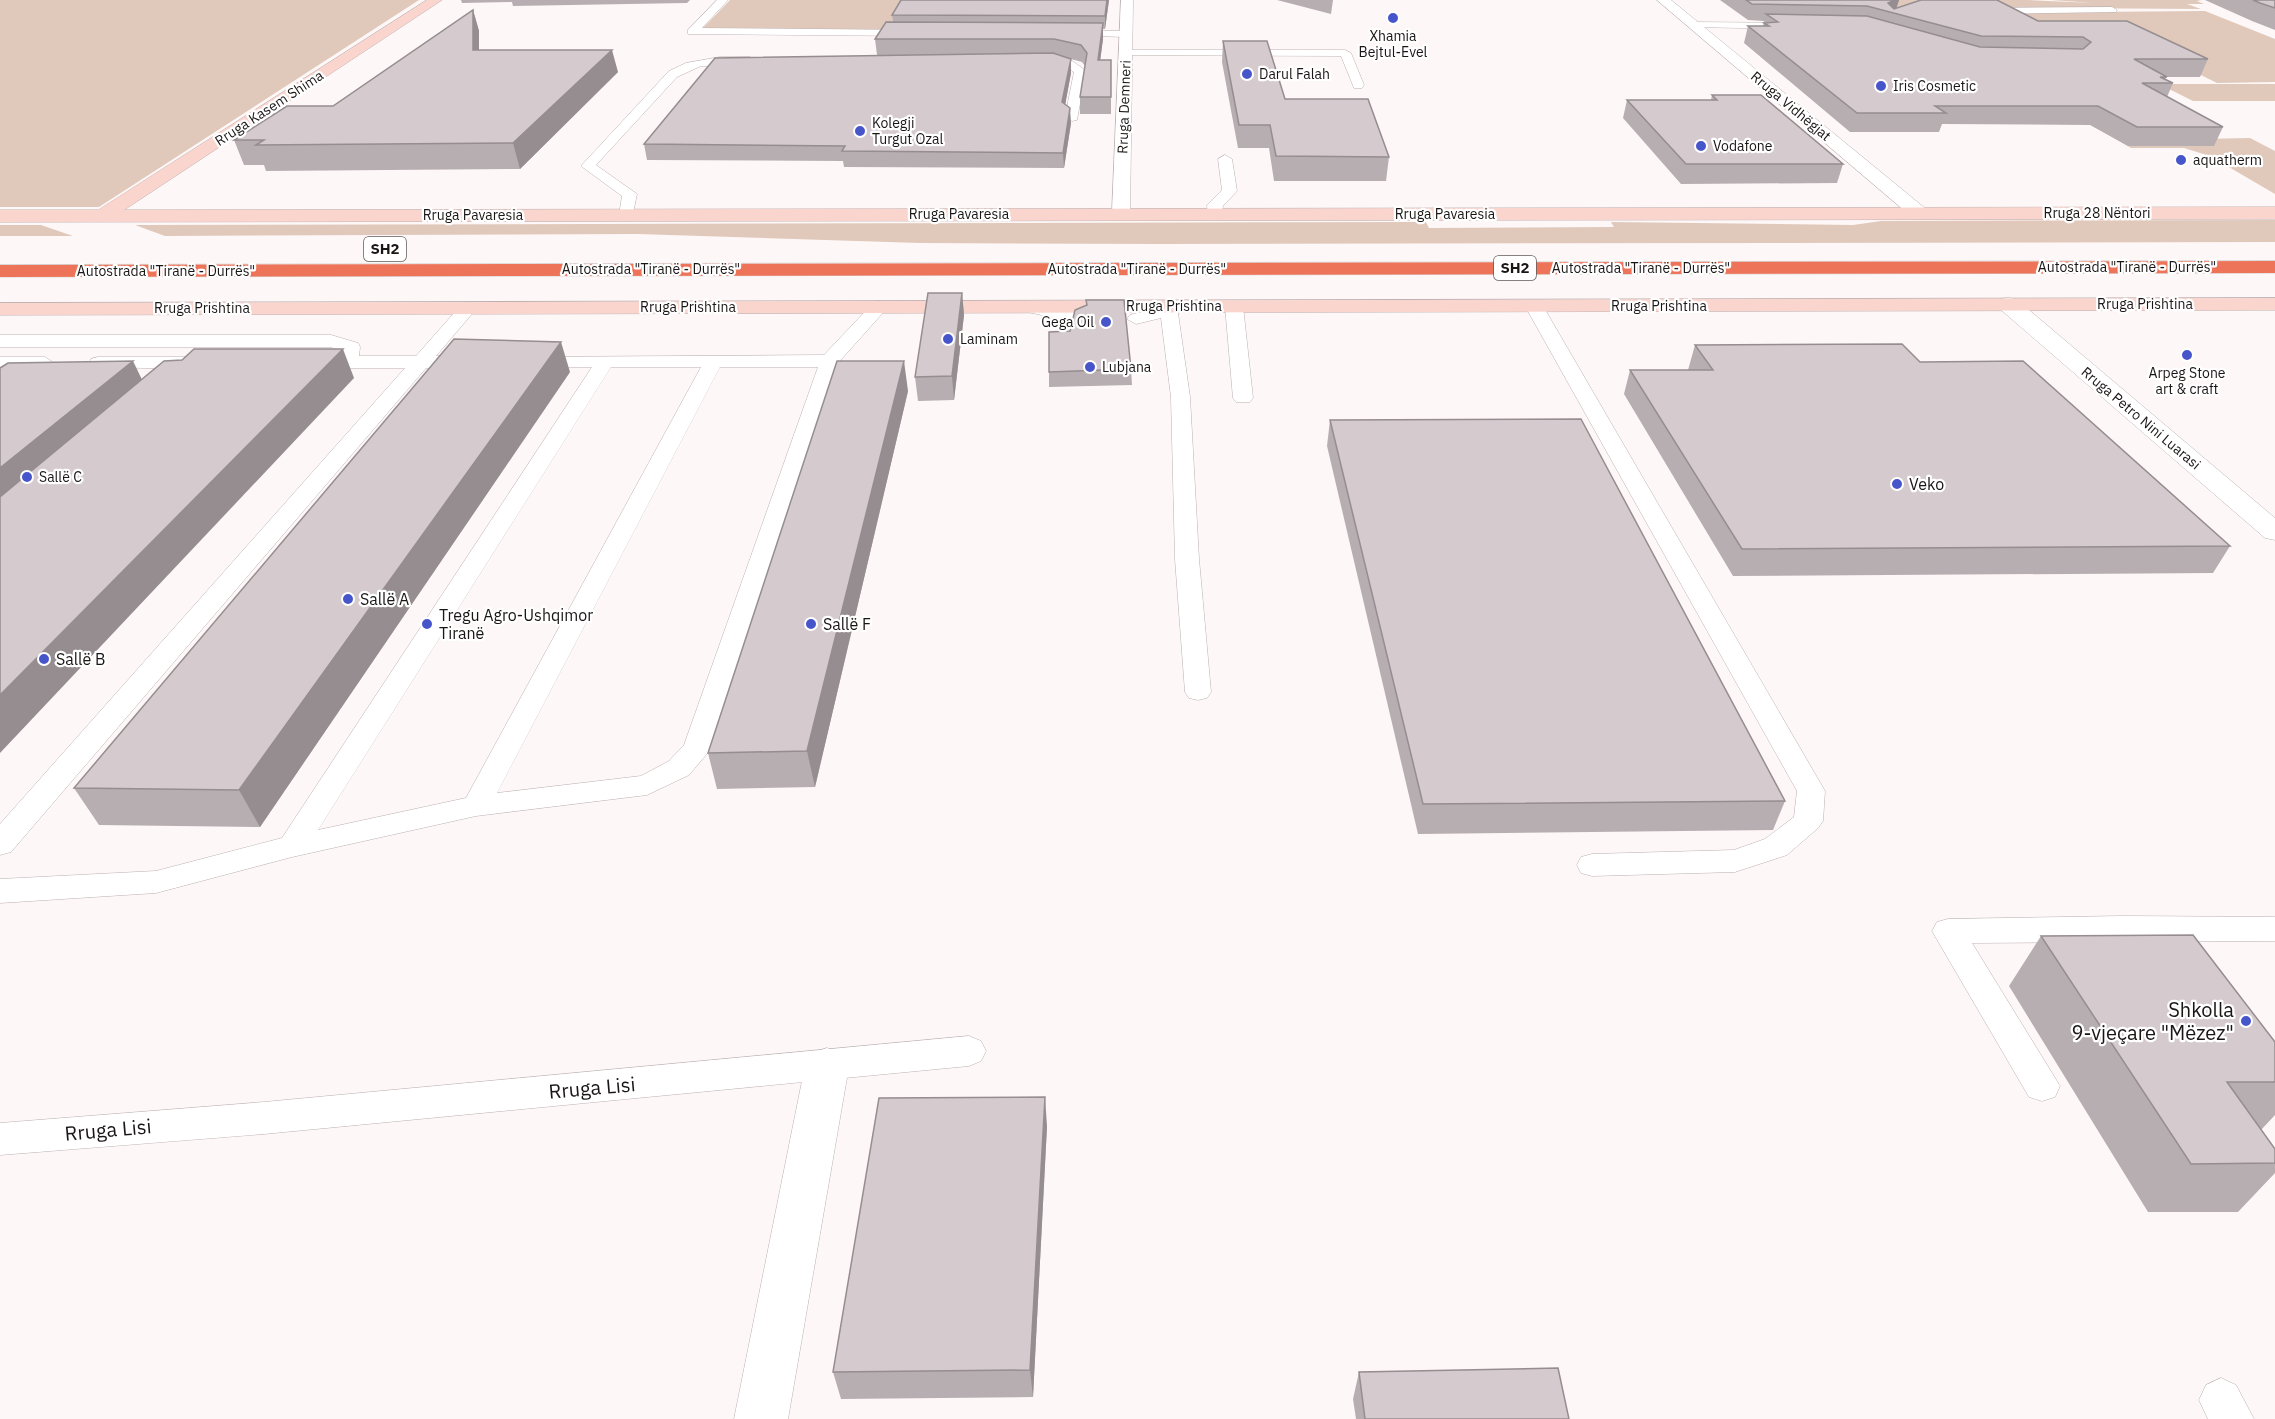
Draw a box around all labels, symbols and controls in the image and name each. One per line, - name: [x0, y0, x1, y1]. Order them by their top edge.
- marker: Xhamia Bejtul-Evel: [1386, 11, 1400, 25]
- place label: Xhamia Bejtul-Evel: [1359, 27, 1428, 61]
- street label: Rruga Demneri: [1113, 60, 1135, 154]
- place label: Darul Falah: [1259, 65, 1330, 83]
- street label: Rruga Kasem Shima: [211, 66, 327, 150]
- marker: Darul Falah: [1240, 67, 1254, 81]
- street label: Rruga Vidhëgjat: [1747, 67, 1835, 145]
- place label: Iris Cosmetic: [1893, 77, 1976, 95]
- marker: Iris Cosmetic: [1874, 79, 1888, 93]
- place label: Kolegji Turgut Ozal: [872, 114, 943, 148]
- marker: Kolegji Turgut Ozal: [853, 124, 867, 138]
- place label: Vodafone: [1713, 137, 1773, 155]
- marker: Vodafone: [1694, 139, 1708, 153]
- place label: aquatherm: [2193, 151, 2262, 169]
- marker: aquatherm: [2174, 153, 2188, 167]
- street label: Rruga 28 Nëntori: [2043, 204, 2151, 222]
- street label: Rruga Pavaresia: [909, 205, 1010, 223]
- street label: Rruga Pavaresia: [1395, 205, 1496, 223]
- street label: Rruga Pavaresia: [423, 206, 524, 224]
- road number: SH2: [364, 237, 406, 261]
- road number: SH2: [1494, 256, 1536, 280]
- street label: Autostrada "Tiranë - Durrës": [2038, 258, 2216, 276]
- street label: Autostrada "Tiranë - Durrës": [1552, 259, 1730, 277]
- street label: Autostrada "Tiranë - Durrës": [562, 260, 740, 278]
- street label: Autostrada "Tiranë - Durrës": [1048, 260, 1226, 278]
- street label: Autostrada "Tiranë - Durrës": [77, 262, 255, 280]
- street label: Rruga Prishtina: [2097, 295, 2193, 313]
- street label: Rruga Prishtina: [1126, 297, 1222, 315]
- street label: Rruga Prishtina: [1611, 297, 1707, 315]
- street label: Rruga Prishtina: [640, 298, 736, 316]
- street label: Rruga Prishtina: [154, 299, 250, 317]
- place label: Gega Oil: [1041, 313, 1094, 331]
- marker: Gega Oil: [1099, 315, 1113, 329]
- place label: Laminam: [960, 330, 1018, 348]
- marker: Laminam: [941, 332, 955, 346]
- marker: Arpeg Stone art & craft: [2180, 348, 2194, 362]
- place label: Lubjana: [1102, 358, 1152, 376]
- marker: Lubjana: [1083, 360, 1097, 374]
- street label: Rruga Petro Nini Luarasi: [2078, 363, 2204, 473]
- place label: Arpeg Stone art & craft: [2148, 364, 2226, 398]
- place label: Sallë C: [39, 468, 82, 486]
- marker: Sallë C: [20, 470, 34, 484]
- place label: Veko: [1909, 474, 1944, 494]
- marker: Veko: [1890, 477, 1904, 491]
- place label: Sallë A: [360, 589, 409, 609]
- marker: Sallë A: [341, 592, 355, 606]
- place label: Tregu Agro-Ushqimor Tiranë: [439, 605, 593, 643]
- place label: Sallë F: [823, 614, 871, 634]
- marker: Tregu Agro-Ushqimor Tiranë: [420, 617, 434, 631]
- marker: Sallë F: [804, 617, 818, 631]
- place label: Sallë B: [56, 649, 105, 669]
- marker: Sallë B: [37, 652, 51, 666]
- place label: Shkolla 9-vjeçare "Mëzez": [2071, 996, 2234, 1046]
- marker: Shkolla 9-vjeçare "Mëzez": [2239, 1014, 2253, 1028]
- street label: Rruga Lisi: [547, 1070, 637, 1105]
- street label: Rruga Lisi: [63, 1112, 153, 1147]

